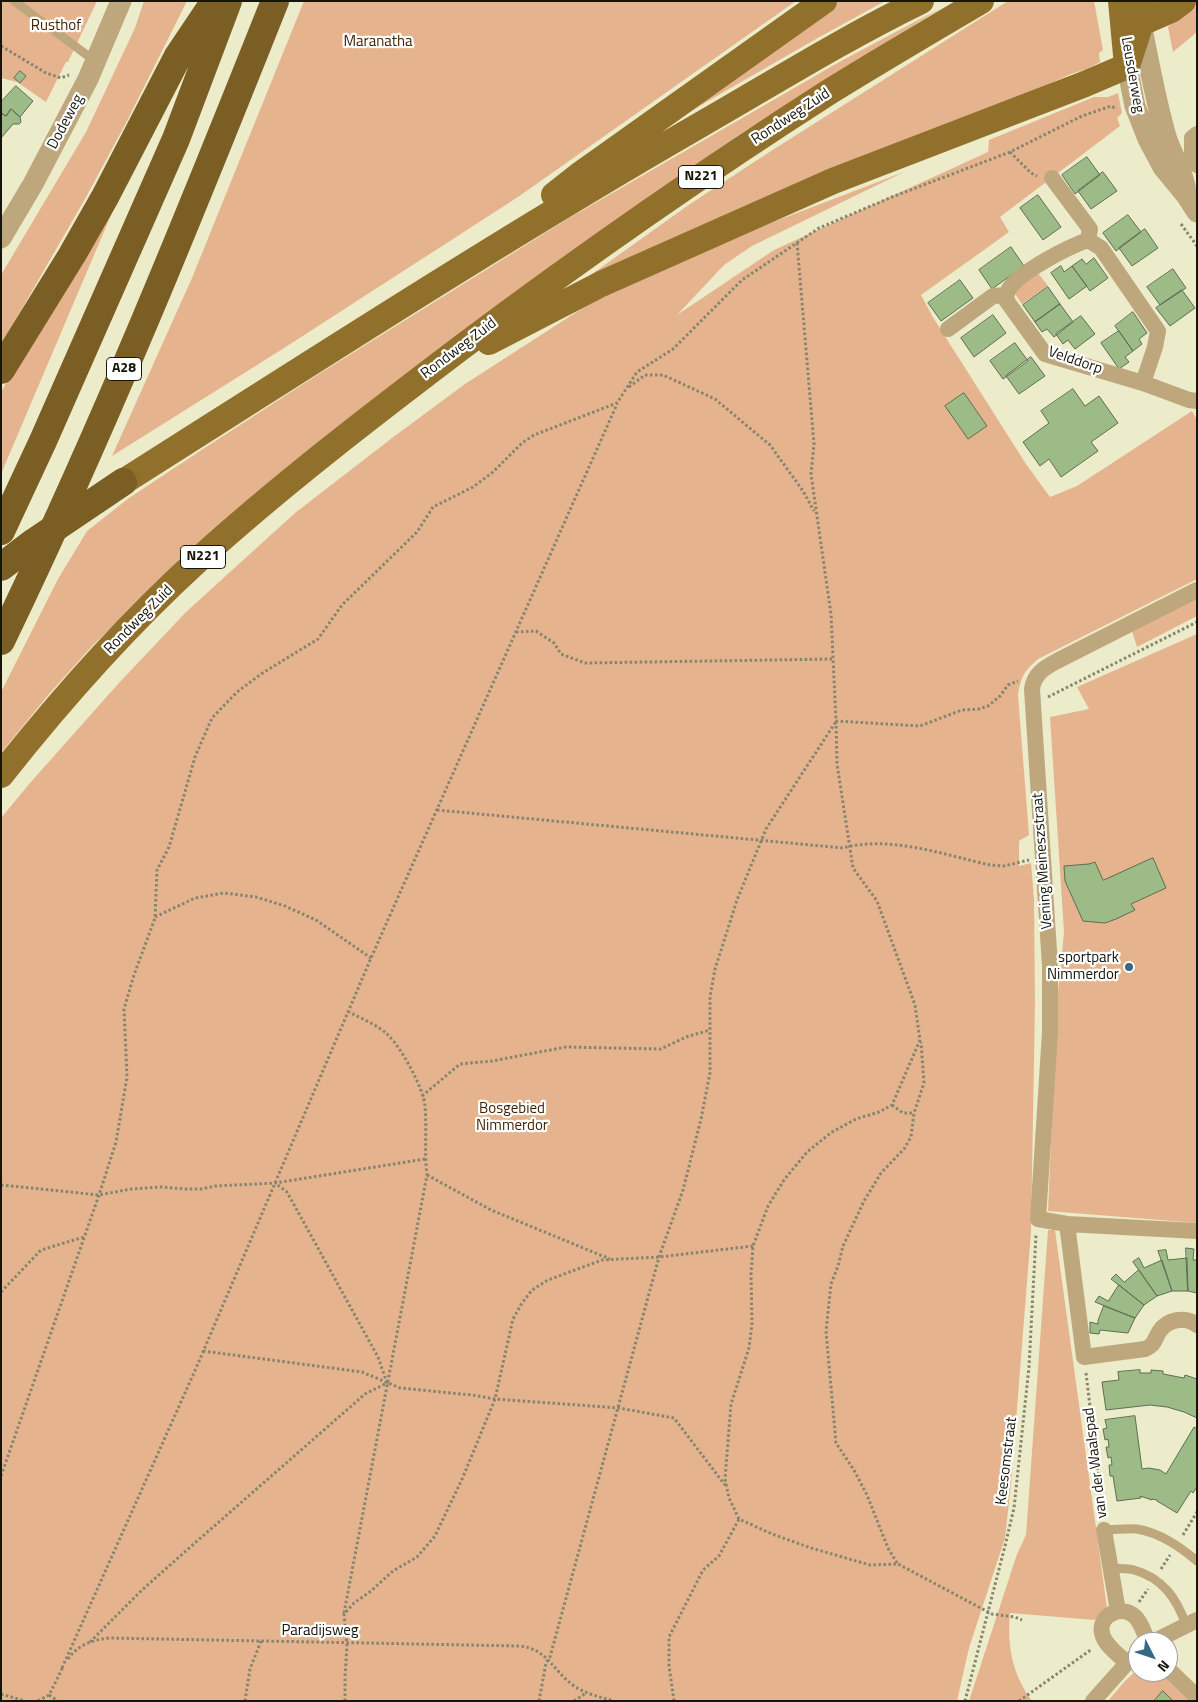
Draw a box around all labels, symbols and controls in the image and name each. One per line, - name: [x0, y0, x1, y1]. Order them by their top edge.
- park label: Rusthof: [31, 17, 81, 35]
- park label: Maranatha: [343, 33, 413, 51]
- street label: Leusderweg: [1116, 36, 1148, 114]
- street label: Rondweg Zuid: [748, 85, 834, 149]
- street label: Dodeweg: [44, 91, 88, 153]
- road number: N221: [678, 166, 724, 188]
- street label: Rondweg Zuid: [418, 315, 500, 383]
- street label: Velddorp: [1046, 343, 1104, 379]
- road number: A28: [106, 358, 142, 380]
- road number: N221: [180, 546, 226, 568]
- street label: Rondweg Zuid: [101, 582, 177, 658]
- street label: Vening Meineszstraat: [1029, 792, 1057, 930]
- place label: sportpark Nimmerdor: [1047, 949, 1119, 984]
- marker: sportpark Nimmerdor: [1123, 961, 1135, 973]
- park label: Bosgebied Nimmerdor: [476, 1100, 548, 1135]
- street label: van der Waalspad: [1080, 1406, 1112, 1520]
- street label: Keesomstraat: [993, 1416, 1021, 1506]
- street label: Paradijsweg: [281, 1622, 359, 1640]
- north arrow: [1128, 1632, 1178, 1682]
- text: N: [1153, 1656, 1175, 1677]

